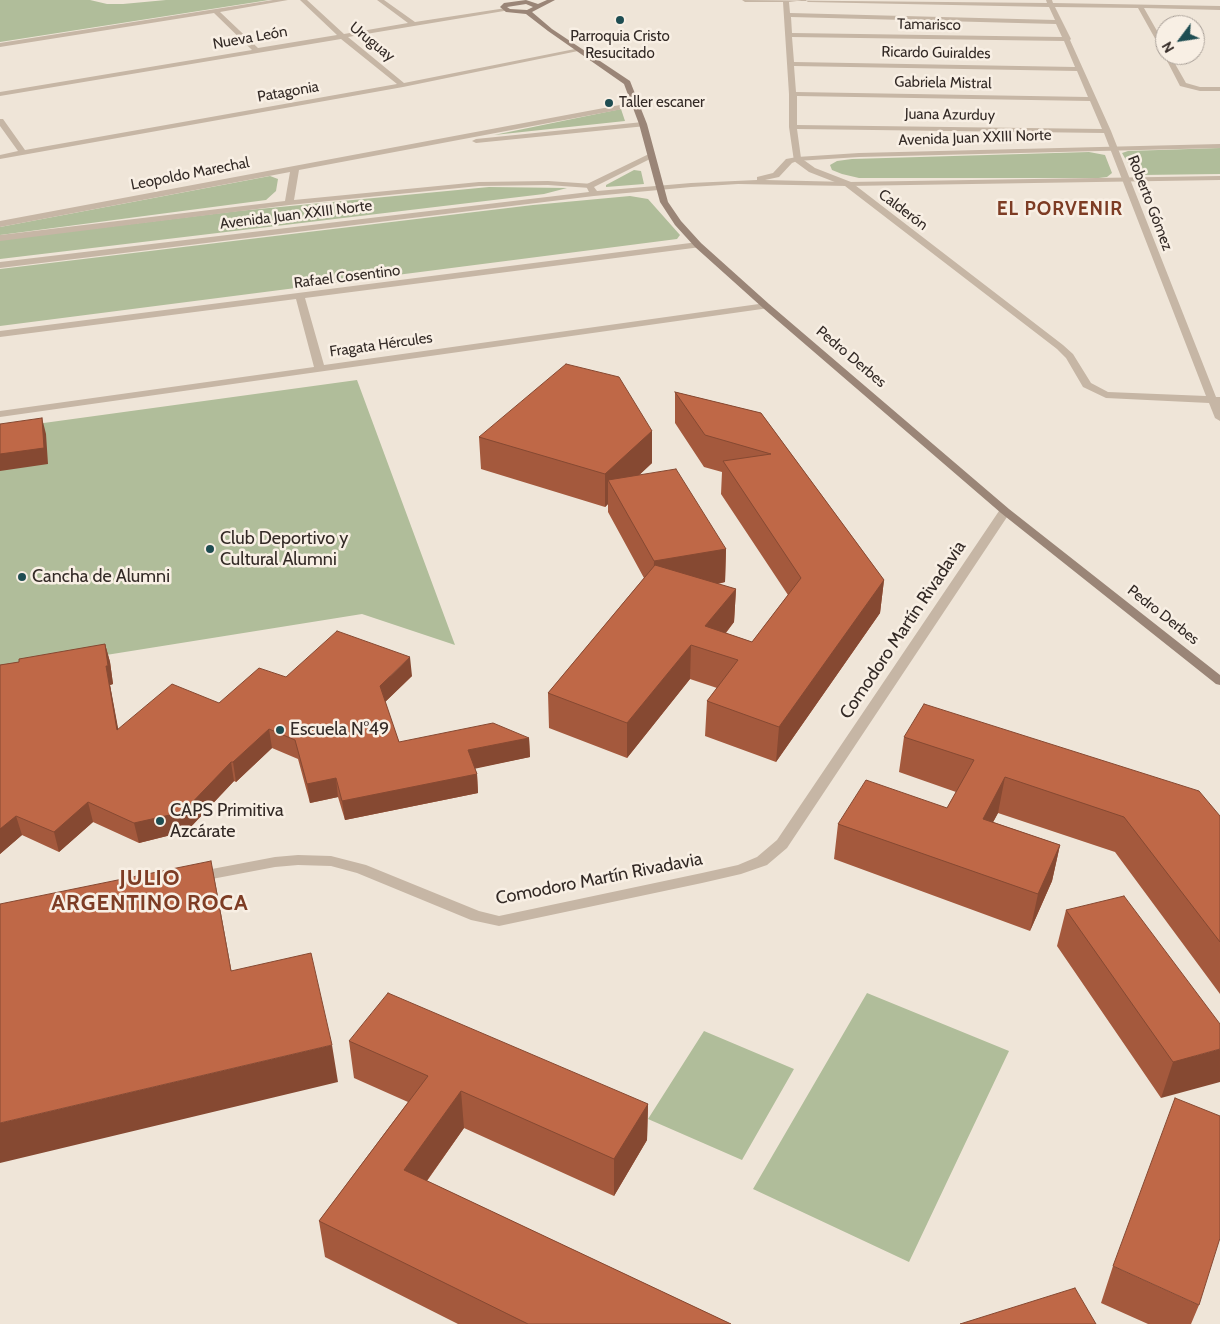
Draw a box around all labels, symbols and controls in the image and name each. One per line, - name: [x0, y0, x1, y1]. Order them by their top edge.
- marker: Parroquia Cristo Resucitado: [614, 14, 626, 26]
- street label: Tamarisco: [897, 15, 961, 35]
- north arrow: [1155, 15, 1205, 65]
- street label: Uruguay: [346, 18, 398, 66]
- street label: Nueva León: [211, 23, 289, 53]
- place label: Parroquia Cristo Resucitado: [570, 28, 670, 63]
- text: N: [1158, 38, 1178, 56]
- street label: Ricardo Guiraldes: [881, 43, 991, 63]
- street label: Gabriela Mistral: [894, 73, 992, 93]
- street label: Patagonia: [256, 78, 320, 106]
- place label: Taller escaner: [619, 94, 705, 112]
- marker: Taller escaner: [603, 97, 615, 109]
- street label: Juana Azurduy: [905, 105, 995, 125]
- street label: Avenida Juan XXIII Norte: [898, 126, 1052, 150]
- street label: Roberto Gómez: [1124, 153, 1176, 253]
- street label: Leopoldo Marechal: [129, 154, 251, 194]
- street label: Calderón: [875, 186, 931, 234]
- street label: Avenida Juan XXIII Norte: [219, 197, 373, 233]
- district label: EL PORVENIR: [995, 198, 1125, 220]
- street label: Rafael Cosentino: [293, 262, 401, 292]
- street label: Pedro Derbes: [812, 322, 890, 392]
- street label: Fragata Hércules: [328, 329, 434, 361]
- place label: Club Deportivo y Cultural Alumni: [220, 528, 348, 570]
- street label: Comodoro Martín Rivadavia: [835, 537, 971, 723]
- marker: Club Deportivo y Cultural Alumni: [204, 543, 216, 555]
- place label: Cancha de Alumni: [32, 566, 170, 588]
- marker: Cancha de Alumni: [16, 571, 28, 583]
- street label: Pedro Derbes: [1124, 581, 1202, 649]
- place label: Escuela N°49: [290, 719, 389, 741]
- marker: Escuela N°49: [274, 724, 286, 736]
- place label: CAPS Primitiva Azcárate: [170, 800, 284, 842]
- marker: CAPS Primitiva Azcárate: [154, 815, 166, 827]
- street label: Comodoro Martín Rivadavia: [494, 848, 704, 910]
- district label: JULIO ARGENTINO ROCA: [50, 866, 250, 918]

